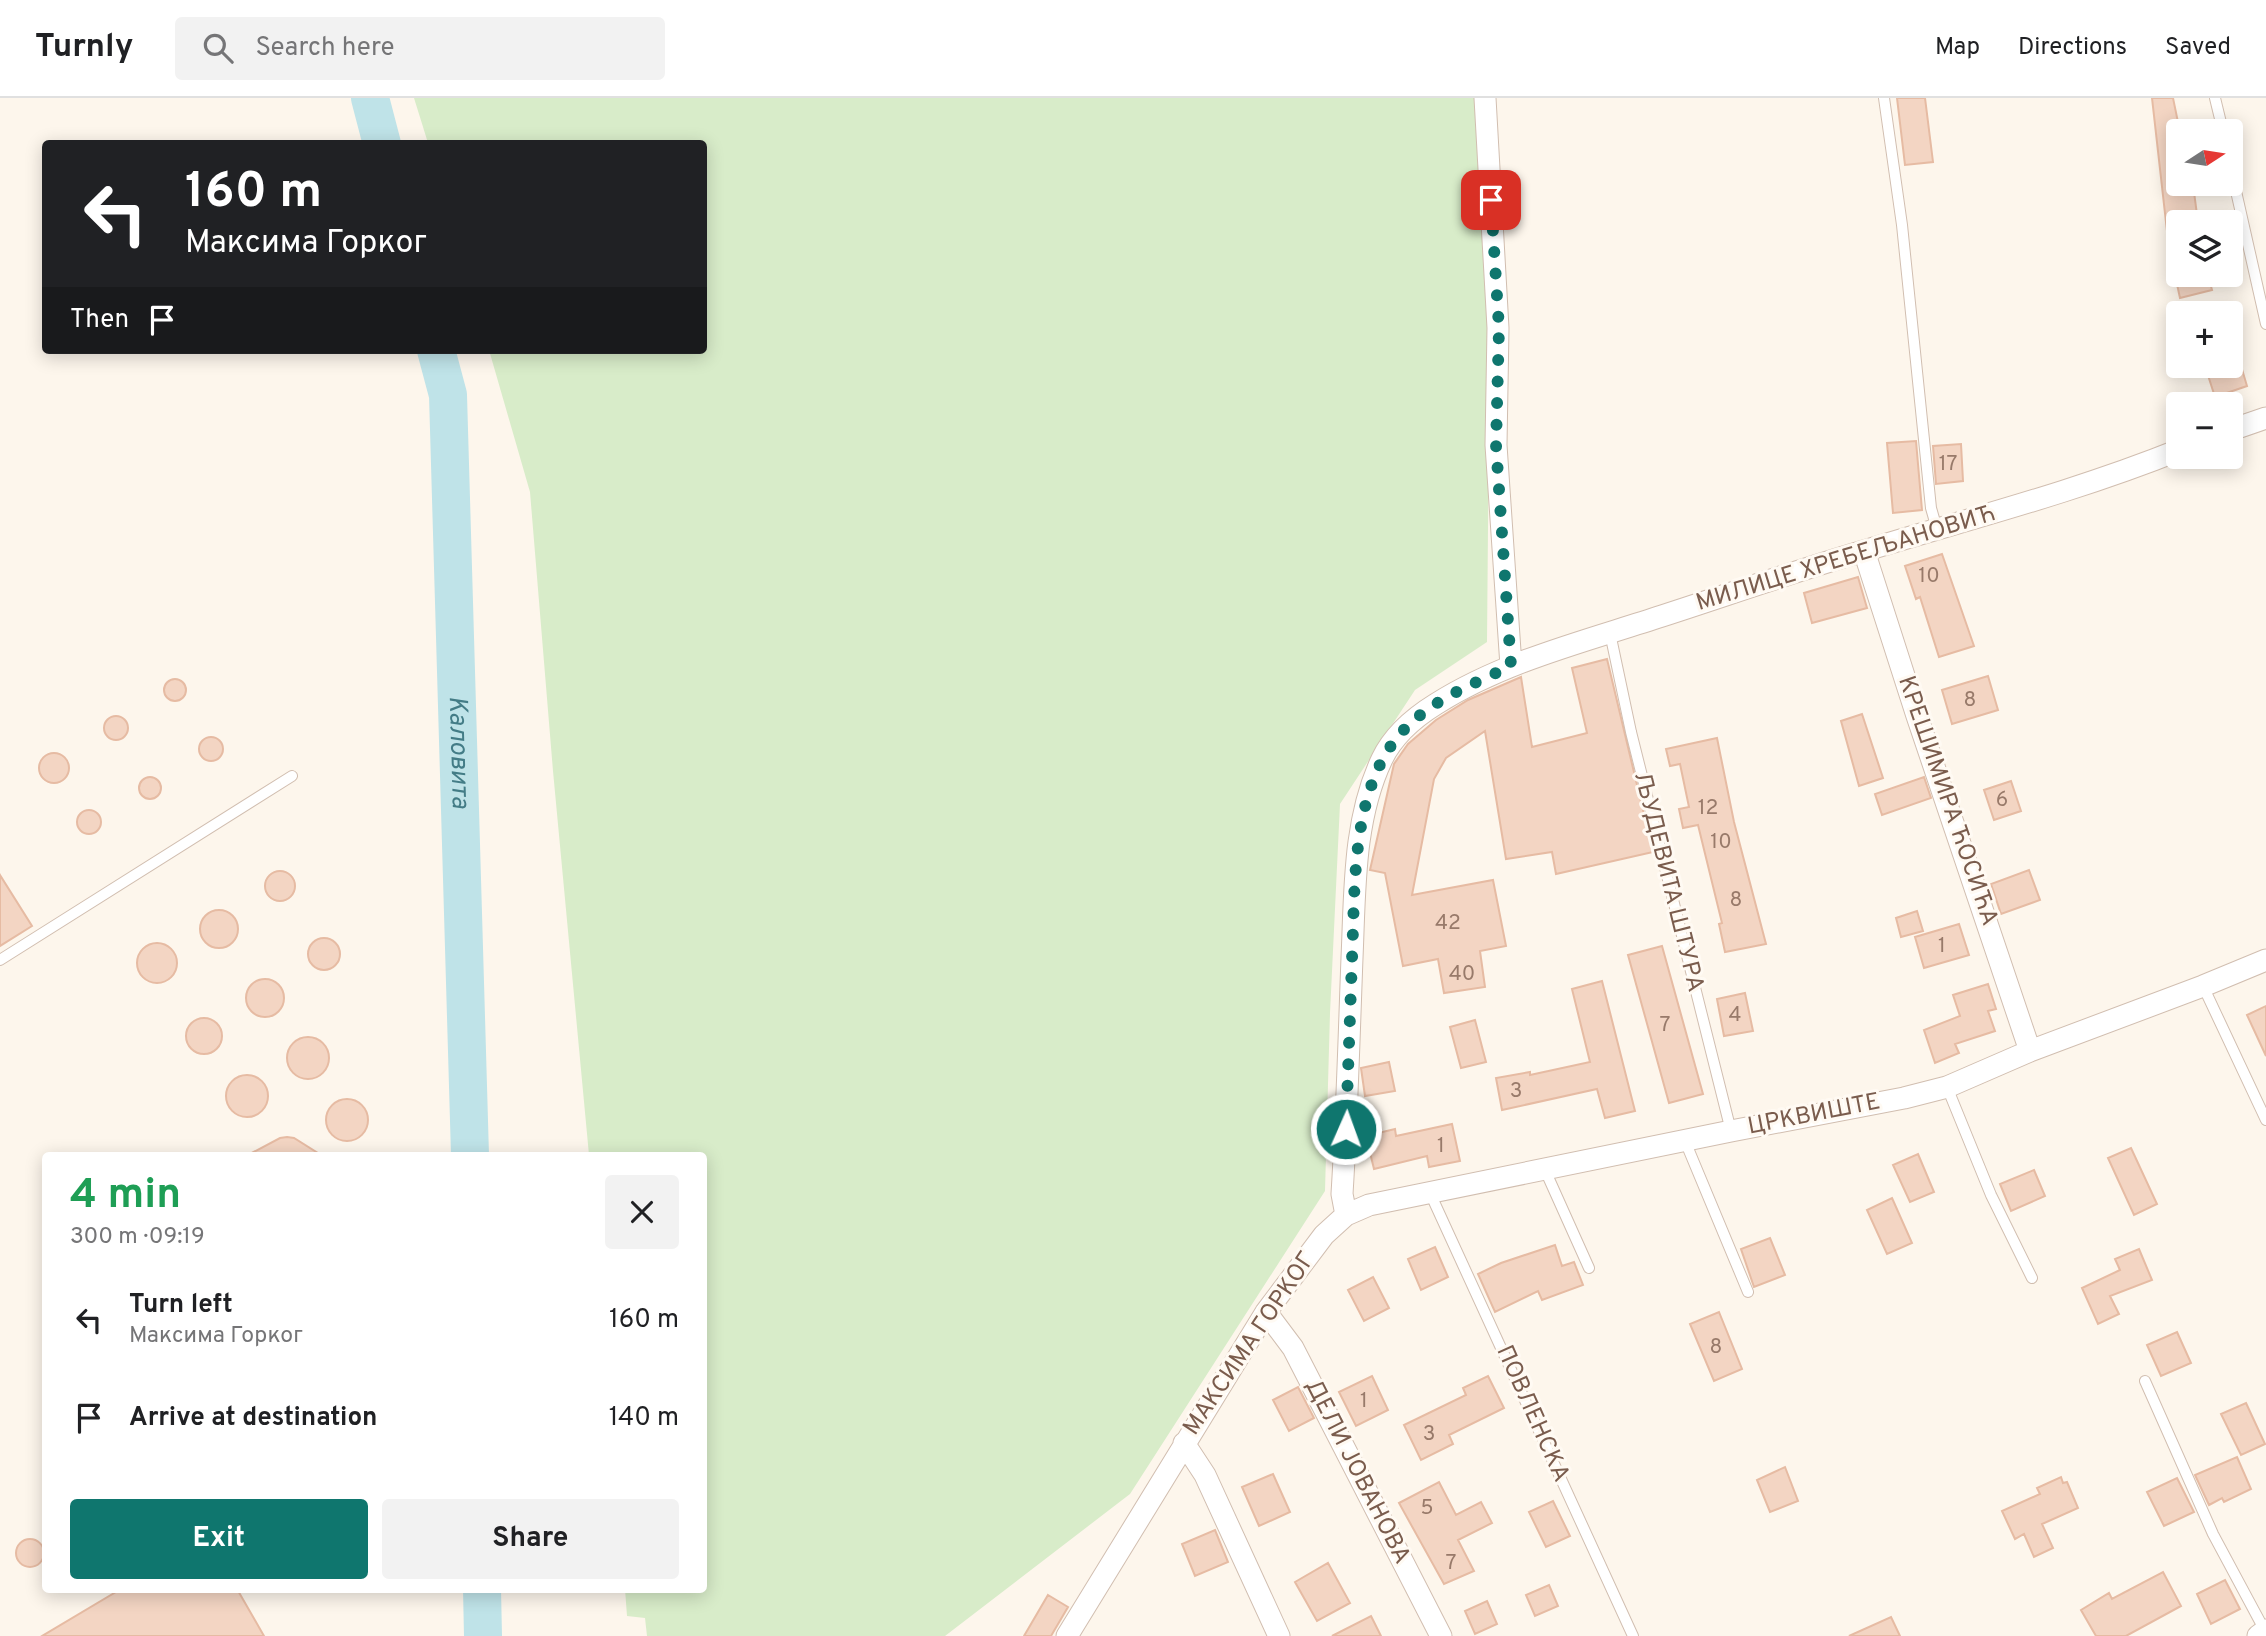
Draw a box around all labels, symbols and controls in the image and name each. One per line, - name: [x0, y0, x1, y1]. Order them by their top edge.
- search box: [175, 17, 665, 80]
- text: Turnly: [35, 27, 133, 69]
- icon: search: [199, 29, 237, 67]
- text: Search here: [255, 32, 394, 65]
- text: Map: [1935, 33, 1980, 63]
- text: Directions: [2018, 33, 2127, 63]
- text: Saved: [2165, 33, 2231, 63]
- north arrow: [2166, 119, 2244, 196]
- map controls: [2166, 119, 2243, 469]
- text: 160 m: [185, 163, 322, 225]
- icon: left: [70, 168, 161, 259]
- pin: [1461, 170, 1521, 230]
- icon: arrive: [1472, 181, 1510, 219]
- button: layers: [2166, 210, 2243, 287]
- text: Максима Горког: [185, 224, 427, 264]
- icon: arrive: [143, 301, 181, 339]
- button: +: [2166, 301, 2243, 378]
- text: Then: [70, 304, 129, 337]
- button: −: [2166, 392, 2243, 469]
- house number: 17: [1939, 451, 1957, 478]
- street label: МИЛИЦЕ ХРЕБЕЉАНОВИЋ: [1693, 499, 1999, 619]
- house number: 10: [1918, 563, 1940, 590]
- street label: КРЕШИМИРА ЋОСИЋА: [1890, 672, 2004, 930]
- house number: 8: [1964, 687, 1976, 714]
- water label: Каловита: [440, 695, 476, 810]
- street label: ЉУДЕВИТА ШТУРА: [1626, 769, 1710, 995]
- house number: 6: [1996, 787, 2008, 814]
- house number: 12: [1698, 795, 1718, 822]
- house number: 10: [1710, 829, 1732, 856]
- house number: 8: [1730, 887, 1742, 914]
- house number: 42: [1435, 910, 1461, 937]
- house number: 1: [1938, 933, 1946, 960]
- house number: 40: [1449, 961, 1475, 988]
- house number: 4: [1728, 1002, 1742, 1029]
- house number: 7: [1660, 1012, 1671, 1039]
- house number: 3: [1510, 1078, 1522, 1105]
- street label: ЦРКВИШТЕ: [1745, 1087, 1883, 1143]
- position arrow: [1309, 1092, 1383, 1166]
- house number: 1: [1437, 1133, 1445, 1160]
- text: 4 min: [70, 1170, 181, 1223]
- button: close: [605, 1175, 679, 1249]
- text: 300 m · 09:19: [70, 1223, 205, 1252]
- street label: МАКСИМА ГОРКОГ: [1177, 1246, 1323, 1442]
- text: Turn left: [129, 1289, 233, 1322]
- icon: left: [70, 1301, 108, 1339]
- text: 160 m: [609, 1304, 679, 1337]
- text: Максима Горког: [129, 1322, 303, 1351]
- house number: 8: [1710, 1334, 1722, 1361]
- street label: ПОВЛЕНСКА: [1488, 1341, 1576, 1487]
- street label: ДЕЛИ ЈОВАНОВА: [1298, 1375, 1416, 1569]
- house number: 1: [1360, 1388, 1368, 1415]
- icon: arrive: [70, 1399, 108, 1437]
- text: Arrive at destination: [129, 1402, 377, 1435]
- text: 140 m: [609, 1402, 679, 1435]
- house number: 3: [1423, 1421, 1435, 1448]
- house number: 5: [1420, 1495, 1434, 1522]
- button: Exit: [70, 1499, 368, 1579]
- button: Share: [382, 1499, 679, 1579]
- house number: 7: [1446, 1550, 1457, 1577]

